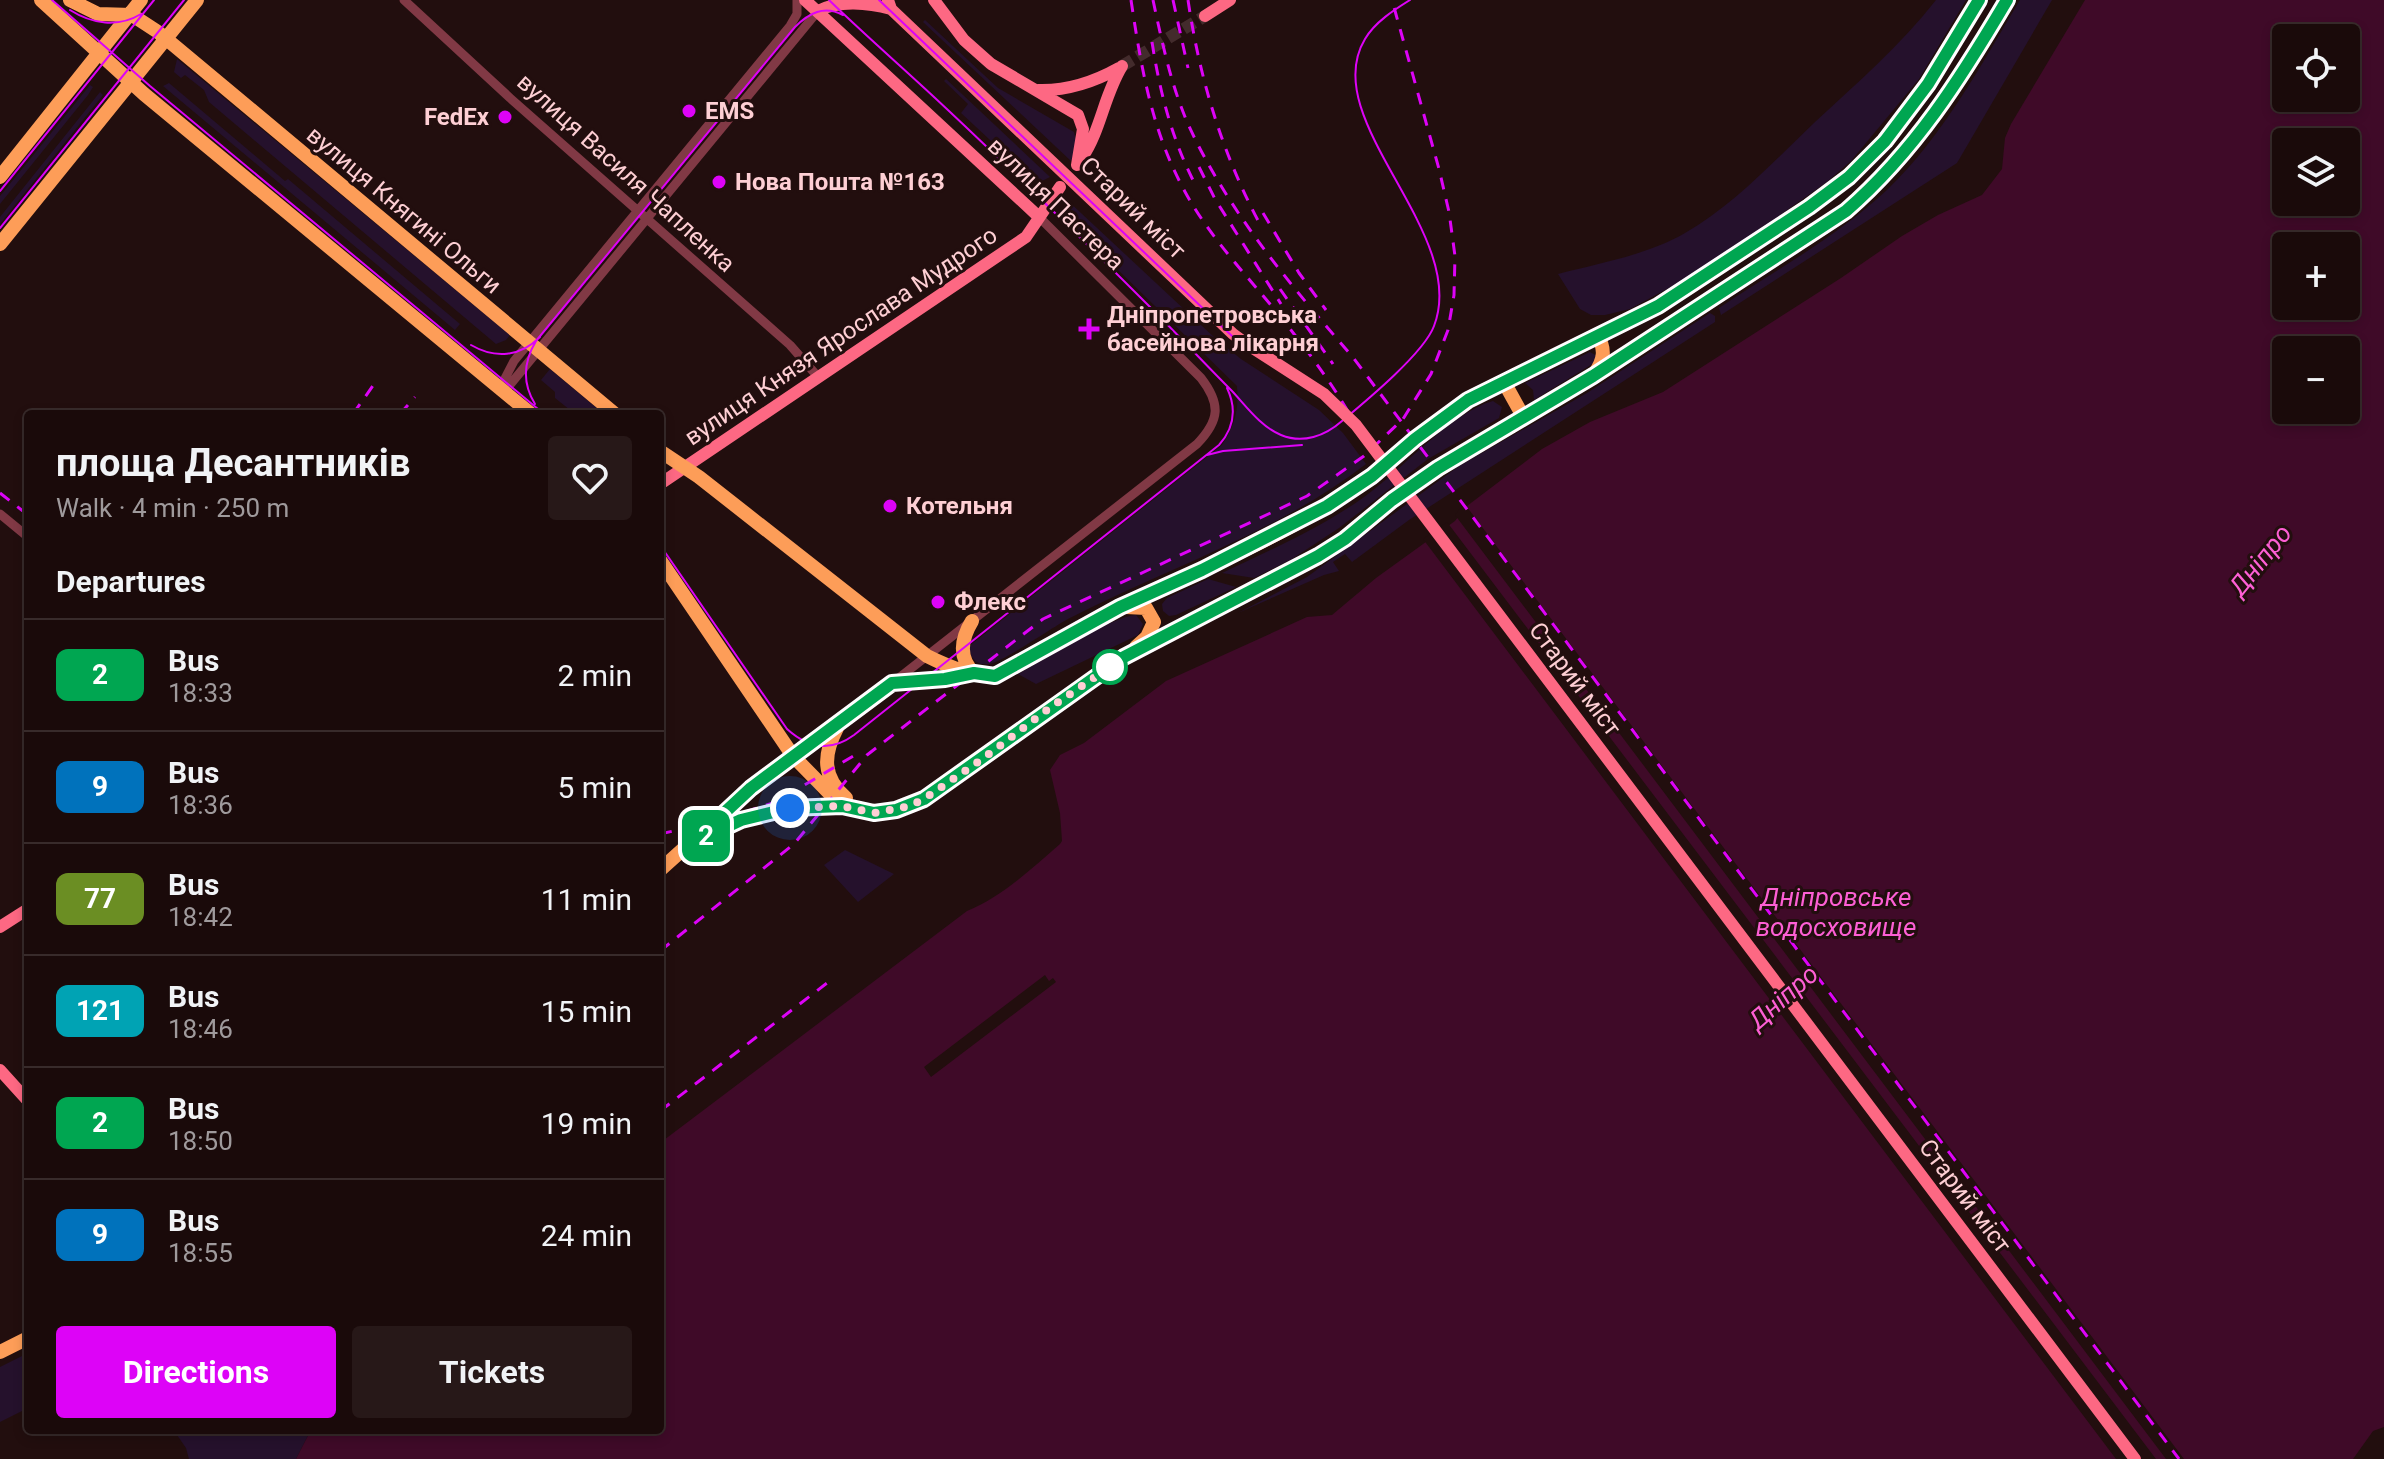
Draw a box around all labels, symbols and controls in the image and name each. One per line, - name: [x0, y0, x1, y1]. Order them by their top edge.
- map controls: [2272, 24, 2360, 424]
- button: locate: [2272, 24, 2360, 112]
- street label: вулиця Василя Чапленка: [512, 68, 740, 278]
- place label: EMS: [705, 97, 754, 125]
- marker: EMS: [680, 102, 698, 120]
- place label: FedEx: [424, 103, 490, 131]
- marker: FedEx: [496, 108, 514, 126]
- street label: вулиця Княгині Ольги: [301, 121, 507, 299]
- button: layers: [2272, 128, 2360, 216]
- street label: вулиця Пастера: [982, 132, 1130, 276]
- street label: Старий міст: [1075, 151, 1192, 265]
- place label: Нова Пошта №163: [735, 168, 945, 196]
- marker: Нова Пошта №163: [710, 173, 728, 191]
- street label: вулиця Князя Ярослава Мудрого: [680, 221, 1002, 451]
- button: +: [2272, 232, 2360, 320]
- place label: Дніпропетровська басейнова лікарня: [1107, 301, 1319, 357]
- marker: Дніпропетровська басейнова лікарня: [1078, 318, 1100, 340]
- button: −: [2272, 336, 2360, 424]
- button: heart: [548, 436, 632, 520]
- text: площа Десантників: [56, 441, 410, 485]
- place label: Котельня: [906, 492, 1013, 520]
- text: Walk · 4 min · 250 m: [56, 493, 289, 523]
- marker: Котельня: [881, 497, 899, 515]
- water label: Дніпро: [2221, 518, 2298, 603]
- text: Departures: [56, 564, 206, 599]
- place label: Флекс: [954, 588, 1026, 616]
- marker: Флекс: [929, 593, 947, 611]
- street label: Старий міст: [1523, 617, 1627, 742]
- text: Bus: [168, 643, 219, 678]
- unlabelled marker: [1093, 650, 1127, 684]
- text: 2: [92, 658, 108, 691]
- text: 2 min: [558, 658, 632, 693]
- text: 18:33: [168, 678, 233, 708]
- text: Bus: [168, 755, 219, 790]
- text: 9: [92, 770, 108, 803]
- text: 5 min: [558, 770, 632, 805]
- your location: [770, 788, 810, 828]
- text: 18:36: [168, 790, 233, 820]
- line badge: 2: [680, 810, 732, 862]
- text: 2: [698, 819, 714, 852]
- text: Bus: [168, 867, 219, 902]
- text: 77: [84, 882, 116, 915]
- text: 11 min: [541, 882, 632, 917]
- water label: Дніпровське водосховище: [1756, 882, 1916, 942]
- text: 18:42: [168, 902, 233, 932]
- water label: Дніпро: [1740, 959, 1824, 1037]
- text: Bus: [168, 979, 219, 1014]
- text: 121: [76, 994, 124, 1027]
- text: 15 min: [541, 994, 632, 1029]
- text: 18:46: [168, 1014, 233, 1044]
- text: Bus: [168, 1091, 219, 1126]
- text: 2: [92, 1106, 108, 1139]
- text: 19 min: [541, 1106, 632, 1141]
- text: 18:50: [168, 1126, 233, 1156]
- street label: Старий міст: [1913, 1134, 2017, 1259]
- text: Bus: [168, 1203, 219, 1238]
- text: 9: [92, 1218, 108, 1251]
- text: 24 min: [541, 1218, 632, 1253]
- text: 18:55: [168, 1238, 233, 1268]
- button: Directions: [56, 1326, 336, 1418]
- button: Tickets: [352, 1326, 632, 1418]

